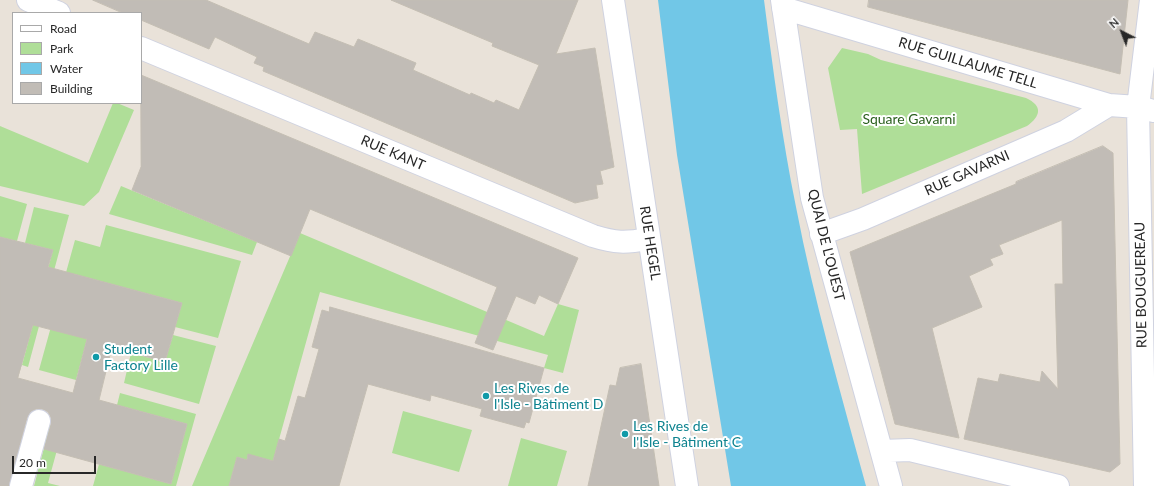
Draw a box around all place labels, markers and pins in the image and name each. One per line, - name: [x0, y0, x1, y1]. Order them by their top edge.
- place label: Student Factory Lille: [104, 341, 178, 374]
- marker: Student Factory Lille: [91, 352, 101, 362]
- place label: Les Rives de l'Isle - Bâtiment D: [494, 380, 603, 412]
- marker: Les Rives de l'Isle - Bâtiment D: [481, 391, 491, 401]
- place label: Les Rives de l'Isle - Bâtiment C: [633, 418, 741, 450]
- marker: Les Rives de l'Isle - Bâtiment C: [620, 429, 630, 439]

